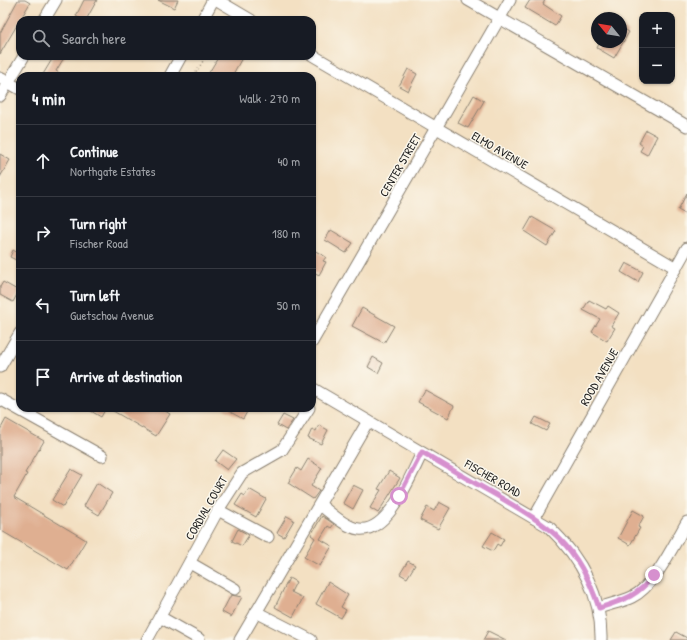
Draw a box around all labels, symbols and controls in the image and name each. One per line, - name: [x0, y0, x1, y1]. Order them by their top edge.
- north arrow: [591, 12, 627, 48]
- map controls: [639, 12, 675, 84]
- button: +: [639, 12, 675, 48]
- search box: [16, 16, 316, 60]
- icon: search: [30, 27, 52, 49]
- text: Search here: [62, 28, 126, 49]
- button: −: [639, 48, 675, 84]
- text: 4 min: [32, 87, 65, 110]
- text: Walk · 270 m: [239, 89, 300, 107]
- street label: ELMO AVENUE: [469, 127, 532, 173]
- street label: CENTER STREET: [375, 130, 425, 200]
- text: Continue: [70, 141, 118, 162]
- icon: ahead: [32, 150, 54, 172]
- text: 40 m: [277, 152, 300, 170]
- text: Northgate Estates: [70, 162, 156, 180]
- text: Turn right: [70, 213, 126, 234]
- icon: right: [32, 222, 54, 244]
- text: 180 m: [272, 224, 300, 242]
- text: Fischer Road: [70, 234, 128, 252]
- text: Turn left: [70, 285, 120, 306]
- icon: left: [32, 294, 54, 316]
- text: 50 m: [277, 296, 300, 314]
- text: Guetschow Avenue: [70, 306, 154, 324]
- street label: ROOD AVENUE: [576, 345, 623, 409]
- icon: arrive: [32, 366, 54, 388]
- text: Arrive at destination: [70, 366, 182, 387]
- street label: FISCHER ROAD: [461, 455, 524, 501]
- street label: CORDIAL COURT: [181, 473, 231, 543]
- route start: [390, 487, 408, 505]
- route end: [645, 566, 663, 584]

